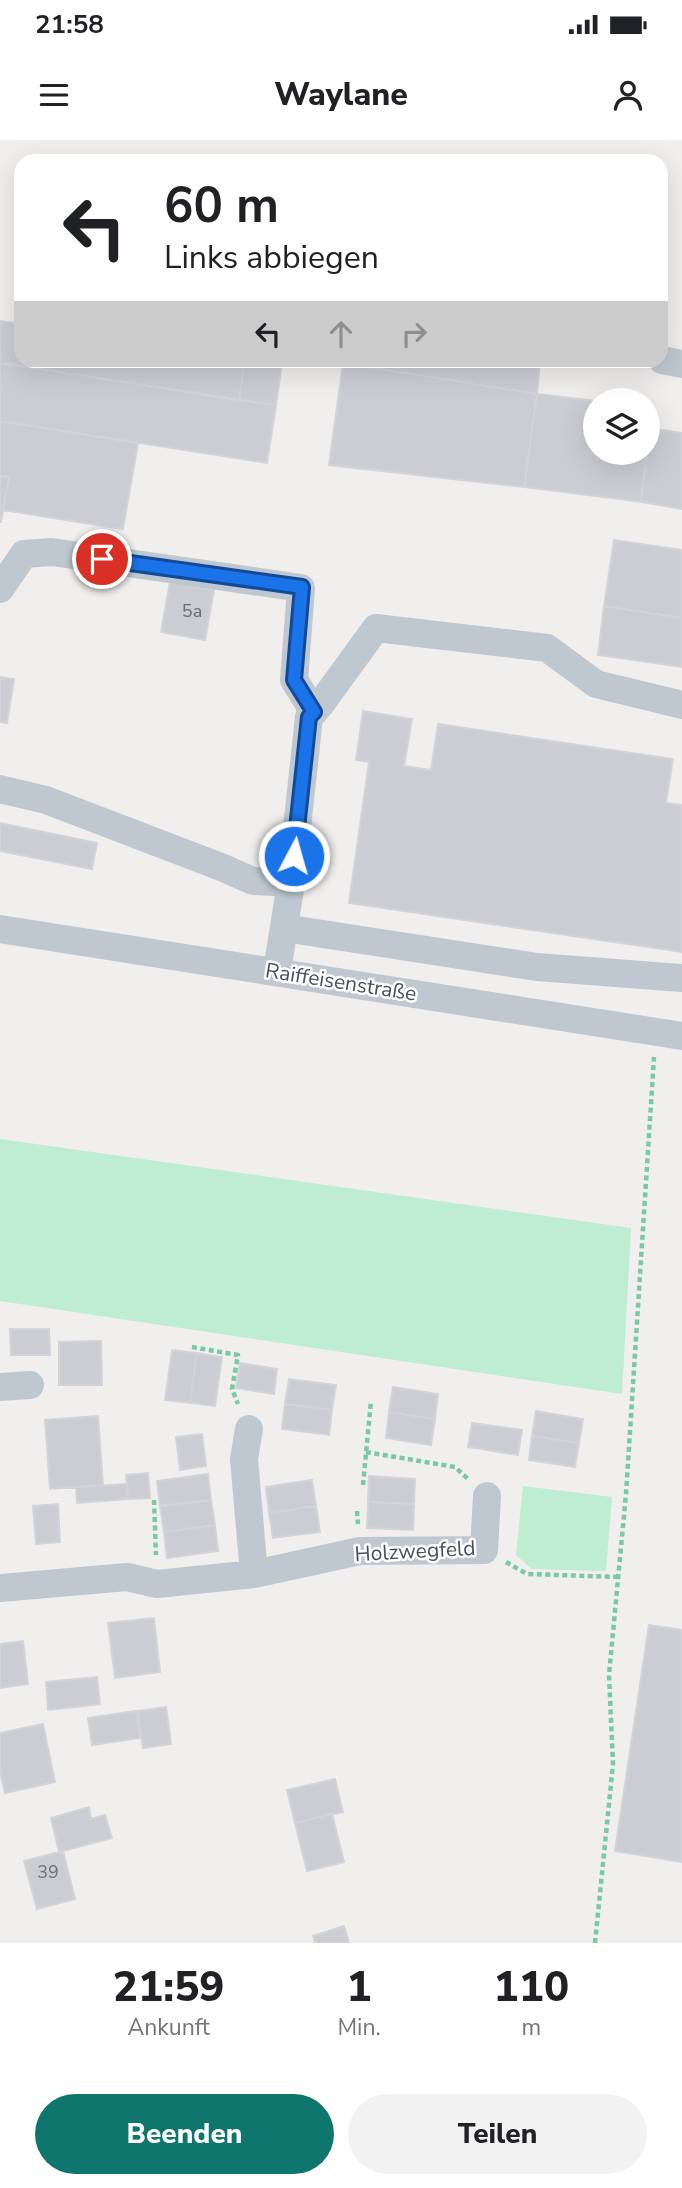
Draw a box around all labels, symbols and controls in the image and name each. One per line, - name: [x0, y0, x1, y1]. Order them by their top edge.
- text: 21:58: [35, 7, 104, 42]
- text: Waylane: [274, 73, 408, 116]
- icon: menu: [35, 76, 73, 114]
- icon: person: [609, 76, 647, 114]
- text: 60 m: [164, 172, 279, 239]
- icon: left: [49, 182, 140, 273]
- text: Links abbiegen: [164, 236, 379, 279]
- icon: left: [249, 315, 287, 353]
- icon: ahead: [322, 315, 360, 353]
- icon: right: [395, 315, 433, 353]
- map controls: [583, 388, 660, 465]
- button: layers: [583, 388, 660, 465]
- pin: [72, 529, 132, 589]
- icon: arrive: [83, 540, 121, 578]
- house number: 5a: [182, 599, 202, 623]
- position arrow: [257, 819, 331, 893]
- street label: Raiffeisenstraße: [263, 956, 419, 1008]
- street label: Holzwegfeld: [354, 1534, 476, 1568]
- house number: 39: [37, 1860, 59, 1884]
- text: 21:59: [113, 1959, 225, 2016]
- text: 1: [346, 1959, 372, 2016]
- text: 110: [494, 1959, 569, 2016]
- text: Ankunft: [127, 2012, 210, 2043]
- text: Min.: [337, 2012, 381, 2043]
- text: m: [521, 2012, 541, 2043]
- button: Beenden: [35, 2094, 334, 2174]
- button: Teilen: [348, 2094, 647, 2174]

